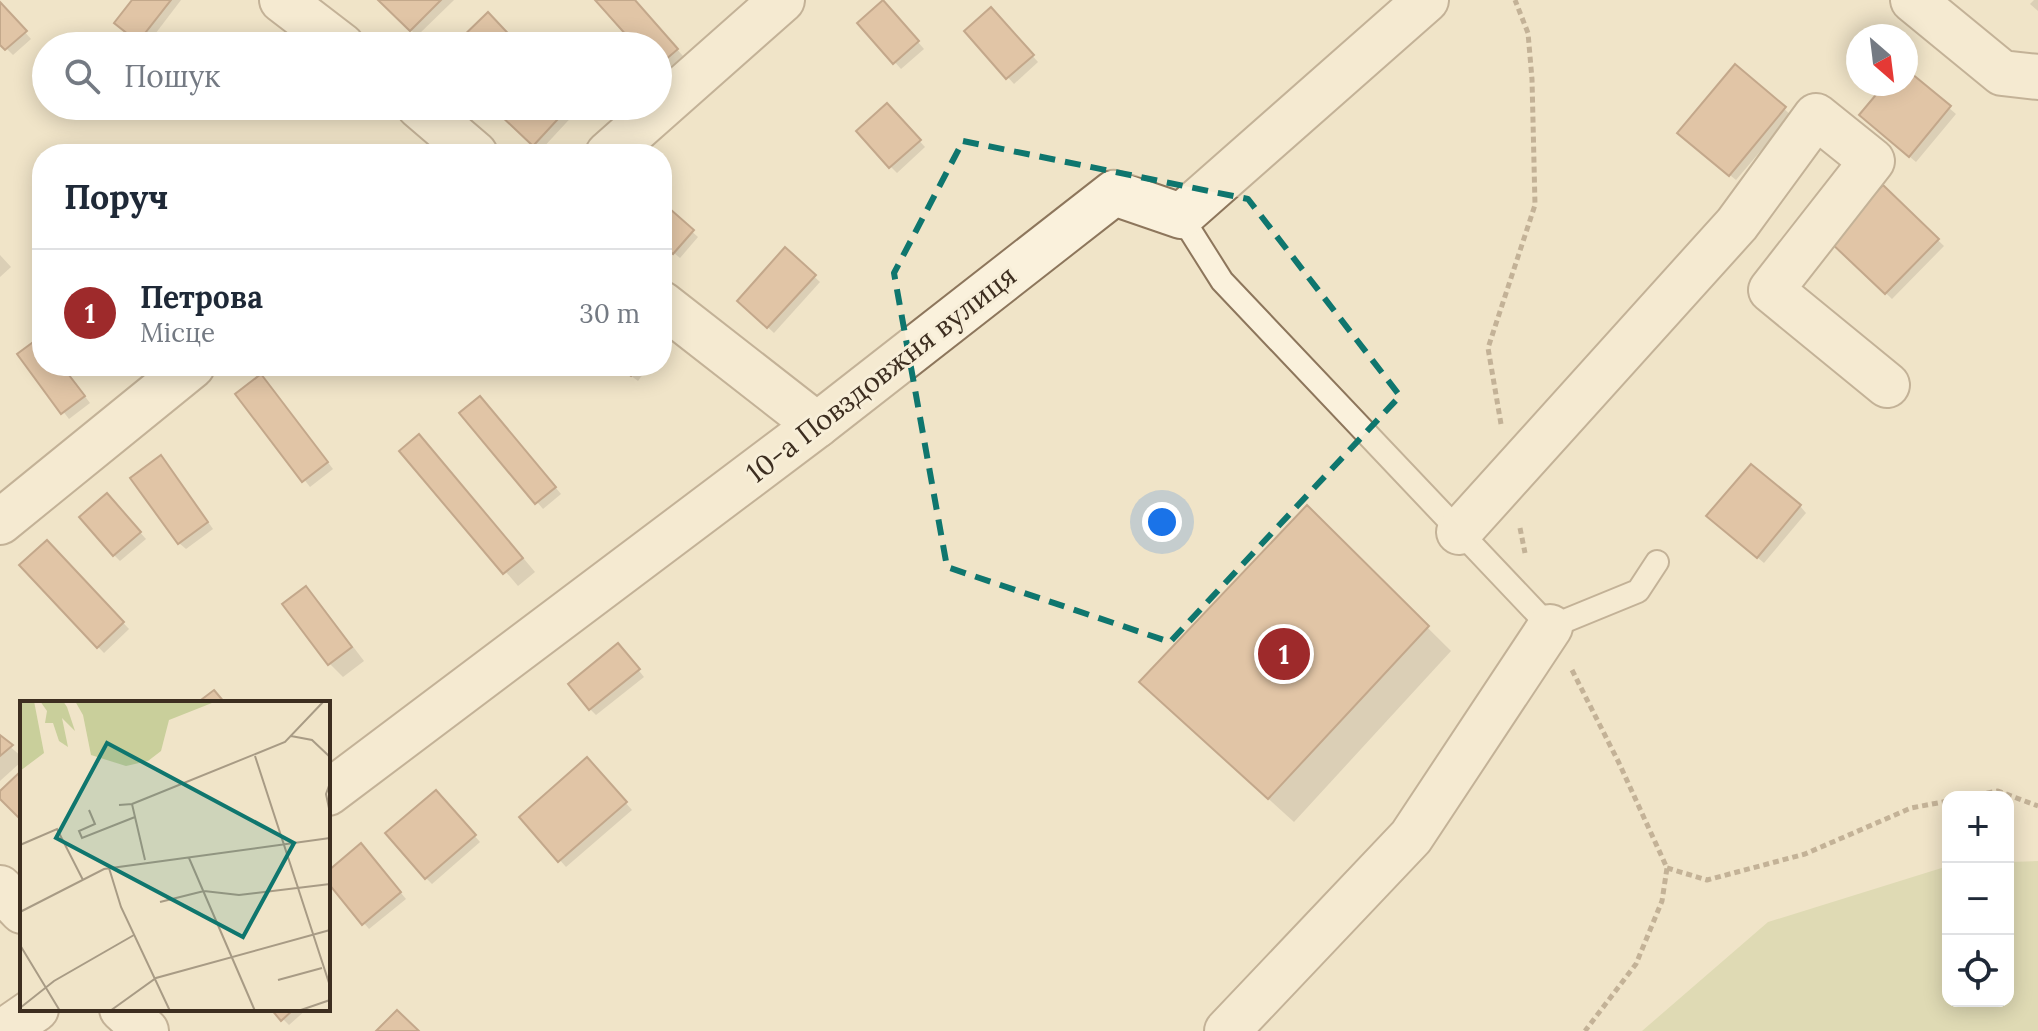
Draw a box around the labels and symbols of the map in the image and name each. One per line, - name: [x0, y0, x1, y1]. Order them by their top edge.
- north arrow: [1846, 24, 1918, 96]
- street label: 10-а Повздовжня вулиця: [739, 257, 1023, 491]
- your location: [1142, 502, 1182, 542]
- pin: 1: [1258, 624, 1310, 684]
- inset map: [20, 701, 330, 1011]

